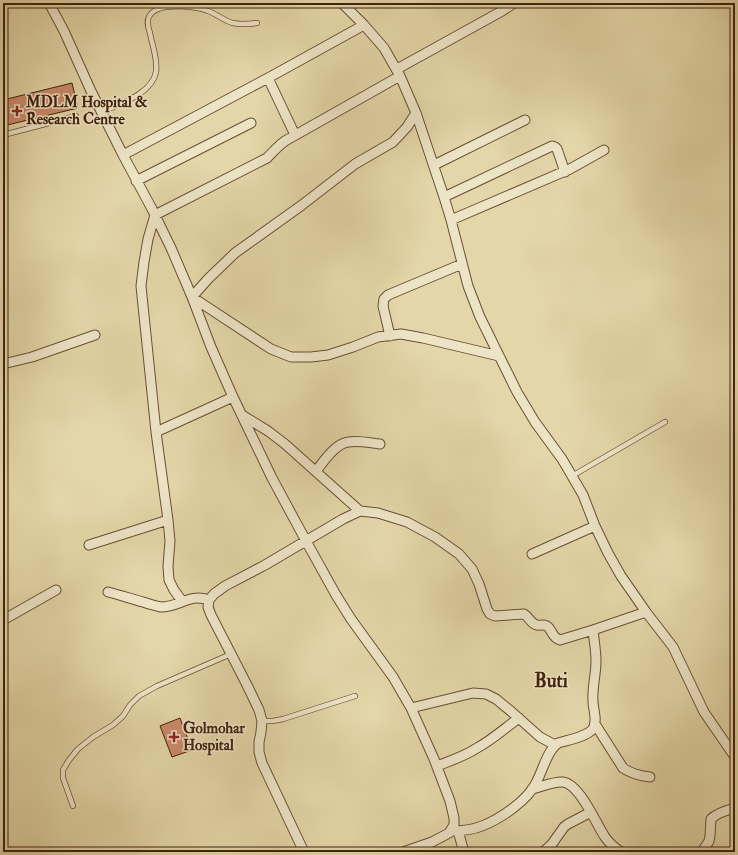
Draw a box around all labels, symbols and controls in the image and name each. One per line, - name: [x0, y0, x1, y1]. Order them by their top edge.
- place label: MDLM Hospital & Research Centre: [25, 93, 148, 129]
- marker: MDLM Hospital & Research Centre: [11, 105, 23, 117]
- district label: Buti: [534, 669, 568, 693]
- place label: Golmohar Hospital: [183, 719, 245, 756]
- marker: Golmohar Hospital: [168, 731, 180, 743]

